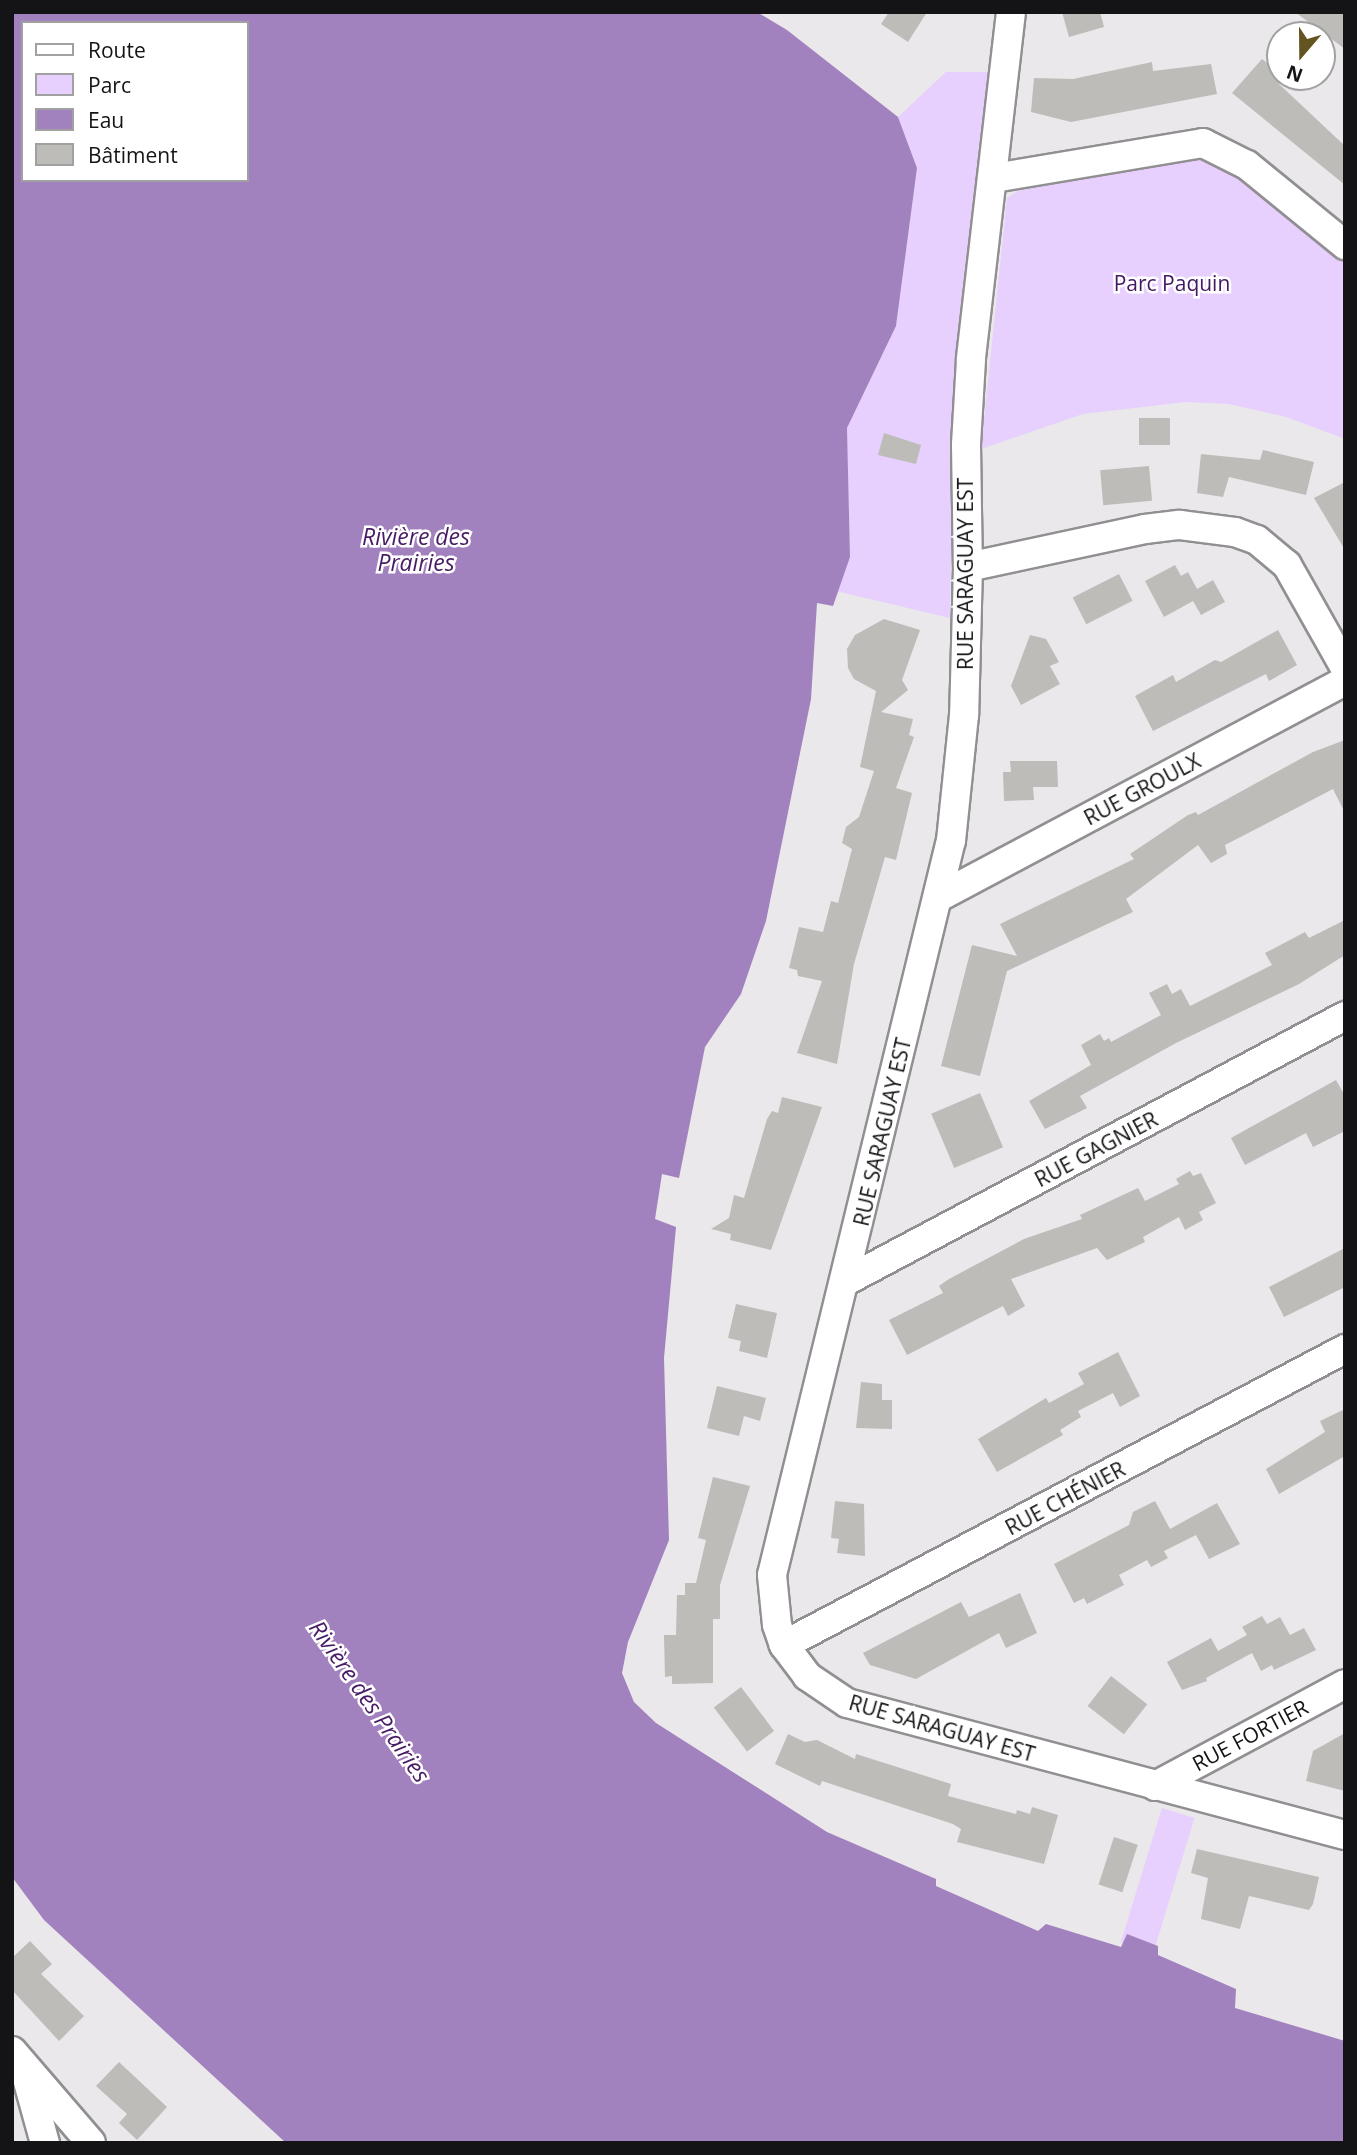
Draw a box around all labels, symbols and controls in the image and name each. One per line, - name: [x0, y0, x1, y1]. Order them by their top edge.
- legend: [21, 21, 248, 182]
- north arrow: [1266, 21, 1336, 91]
- text: Route: [88, 36, 146, 64]
- text: N: [1283, 59, 1306, 89]
- text: Parc: [88, 71, 131, 99]
- text: Eau: [88, 106, 124, 134]
- text: Bâtiment: [88, 141, 178, 169]
- park label: Parc Paquin: [1114, 270, 1230, 296]
- street label: RUE SARAGUAY EST: [952, 478, 978, 670]
- water label: Rivière des Prairies: [362, 522, 470, 576]
- street label: RUE GROULX: [1079, 748, 1205, 830]
- street label: RUE SARAGUAY EST: [848, 1036, 916, 1228]
- street label: RUE GAGNIER: [1030, 1106, 1162, 1192]
- street label: RUE CHÉNIER: [1001, 1456, 1129, 1540]
- water label: Rivière des Prairies: [304, 1615, 436, 1787]
- street label: RUE SARAGUAY EST: [846, 1689, 1038, 1767]
- street label: RUE FORTIER: [1188, 1694, 1312, 1776]

